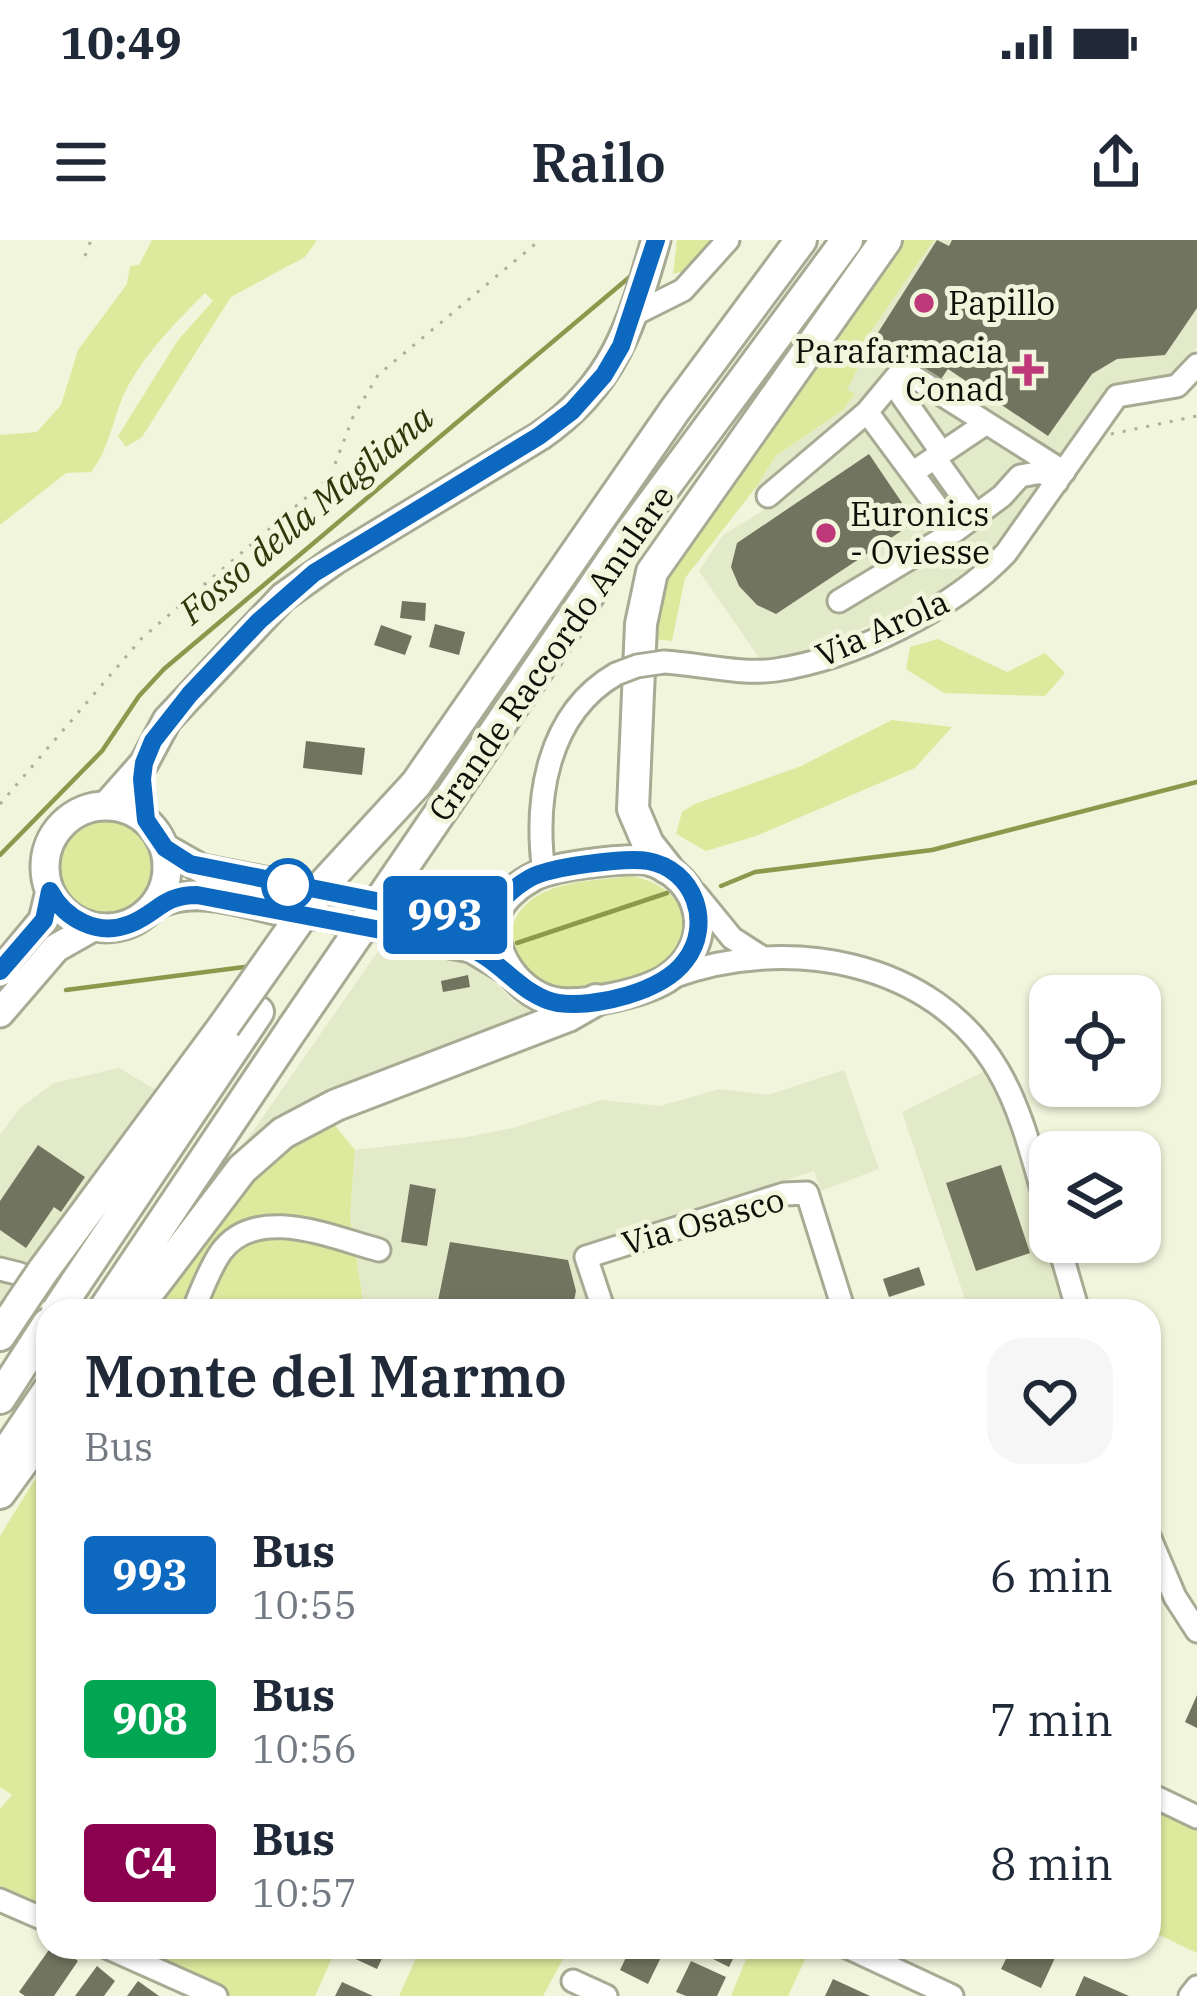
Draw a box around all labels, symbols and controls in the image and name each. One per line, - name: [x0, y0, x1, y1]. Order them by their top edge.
- text: 10:49: [60, 13, 182, 71]
- text: Railo: [531, 127, 666, 197]
- icon: menu: [48, 129, 114, 195]
- icon: share: [1083, 129, 1149, 195]
- place label: Papillo: [948, 281, 1055, 324]
- marker: Papillo: [911, 290, 937, 316]
- place label: Parafarmacia Conad: [795, 329, 1004, 410]
- marker: Parafarmacia Conad: [1015, 357, 1041, 383]
- water label: Fosso della Magliana: [168, 393, 443, 634]
- street label: Grande Raccordo Anulare: [418, 476, 683, 829]
- place label: Euronics - Oviesse: [850, 492, 990, 573]
- marker: Euronics - Oviesse: [813, 520, 839, 546]
- street label: Via Arola: [809, 579, 955, 676]
- unlabelled marker: [263, 860, 313, 910]
- line badge: 993: [376, 876, 514, 954]
- text: 993: [407, 887, 483, 942]
- map controls: [1029, 975, 1161, 1263]
- button: locate: [1029, 975, 1161, 1107]
- button: layers: [1029, 1131, 1161, 1263]
- street label: Via Osasco: [617, 1177, 789, 1264]
- button: heart: [987, 1338, 1113, 1464]
- text: Monte del Marmo: [84, 1339, 567, 1413]
- text: Bus: [84, 1421, 153, 1472]
- text: Bus: [252, 1521, 335, 1579]
- text: 6 min: [990, 1546, 1113, 1604]
- text: 993: [112, 1547, 188, 1602]
- text: 10:55: [252, 1579, 357, 1630]
- text: Bus: [252, 1665, 335, 1723]
- text: 7 min: [990, 1690, 1113, 1748]
- text: 908: [112, 1691, 188, 1746]
- text: 10:56: [252, 1723, 357, 1774]
- text: Bus: [252, 1809, 335, 1867]
- text: 8 min: [990, 1834, 1113, 1892]
- text: C4: [123, 1835, 177, 1890]
- text: 10:57: [252, 1867, 357, 1918]

